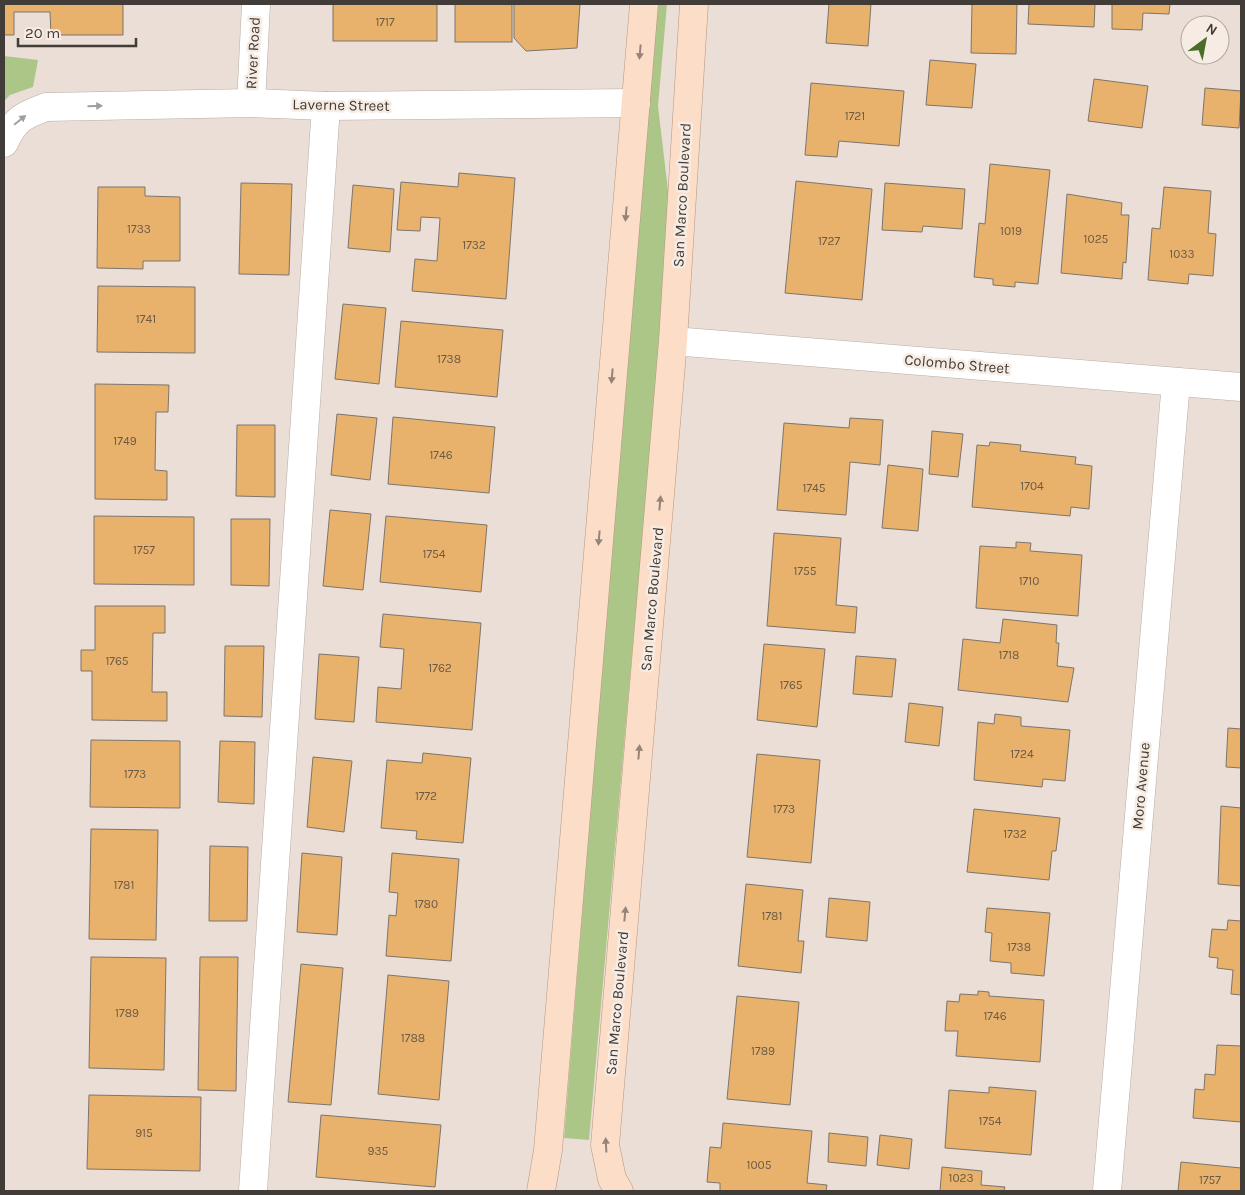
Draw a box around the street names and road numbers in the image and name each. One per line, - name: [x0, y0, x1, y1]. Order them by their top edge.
- street label: River Road: [242, 16, 264, 90]
- street label: Laverne Street: [292, 95, 390, 115]
- street label: San Marco Boulevard: [669, 122, 695, 268]
- street label: Colombo Street: [904, 350, 1011, 378]
- street label: San Marco Boulevard: [637, 526, 667, 672]
- street label: Moro Avenue: [1128, 742, 1154, 830]
- street label: San Marco Boulevard: [602, 930, 632, 1076]

